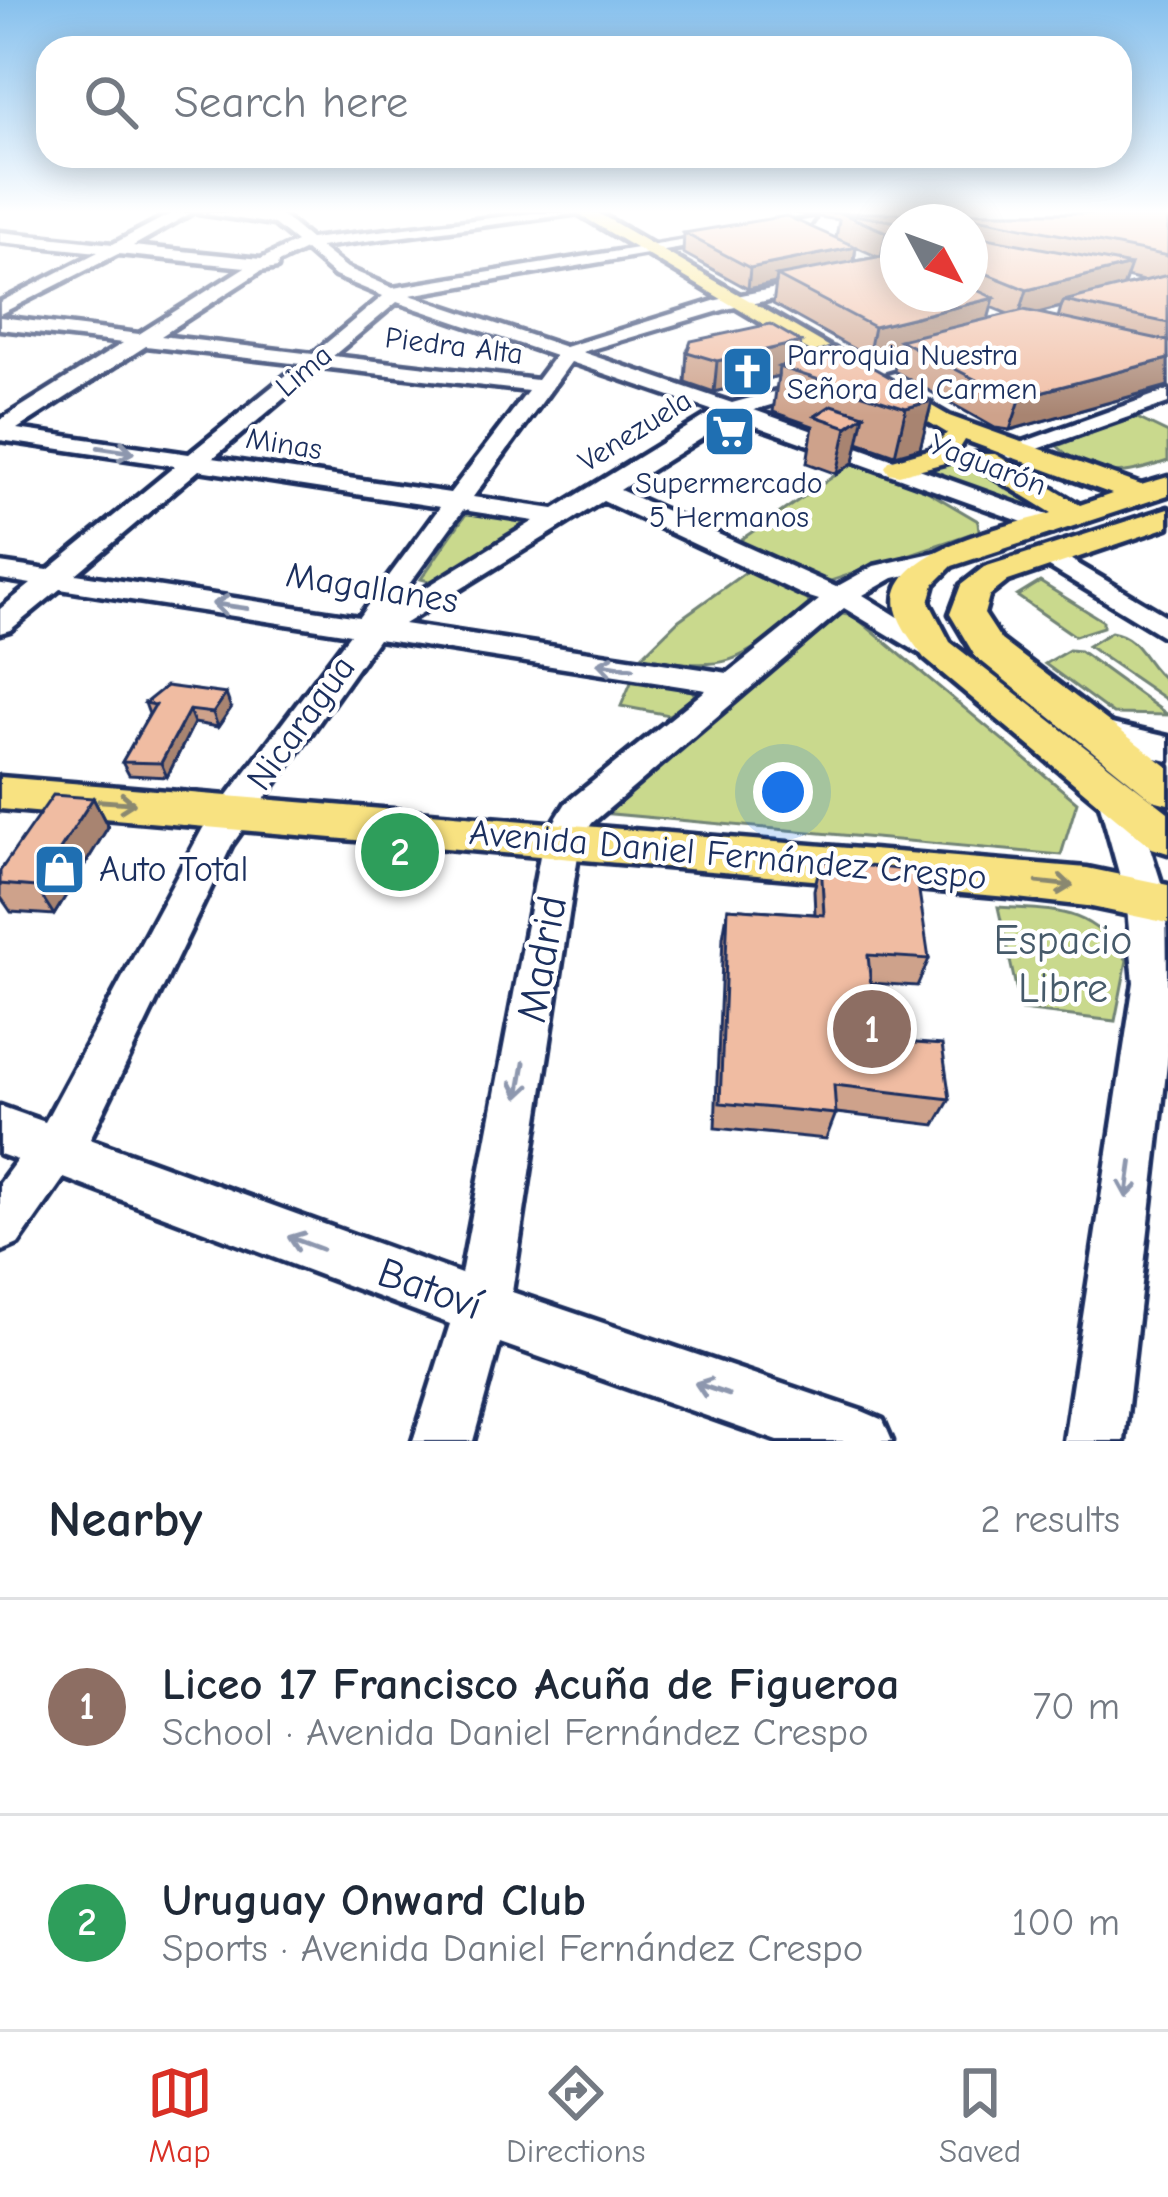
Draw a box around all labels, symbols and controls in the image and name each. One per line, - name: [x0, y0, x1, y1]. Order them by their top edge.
- search box: [36, 36, 1132, 168]
- icon: search: [78, 69, 144, 135]
- text: Search here: [174, 76, 408, 128]
- north arrow: [880, 204, 988, 312]
- street label: Piedra Alta: [383, 320, 525, 372]
- street label: Lima: [269, 338, 339, 404]
- place label: Parroquia Nuestra Señora del Carmen: [787, 338, 1038, 407]
- church icon: Parroquia Nuestra Señora del Carmen: [720, 344, 776, 400]
- street label: Venezuela: [572, 383, 698, 479]
- supermarket icon: Supermercado 5 Hermanos: [701, 403, 757, 459]
- street label: Minas: [243, 421, 325, 467]
- street label: Yaguarón: [925, 427, 1051, 503]
- one-way arrow: [96, 439, 135, 462]
- place label: Supermercado 5 Hermanos: [635, 466, 823, 535]
- street label: Magallanes: [283, 554, 461, 622]
- one-way arrow: [211, 594, 250, 617]
- street label: Nicaragua: [239, 648, 363, 798]
- one-way arrow: [597, 653, 636, 676]
- your location: [753, 762, 813, 822]
- one-way arrow: [97, 791, 136, 814]
- pin: 2: [361, 807, 439, 897]
- street label: Avenida Daniel Fernández Crespo: [468, 812, 988, 898]
- shop icon: Auto Total: [32, 841, 88, 897]
- place label: Auto Total: [99, 849, 249, 890]
- one-way arrow: [1035, 873, 1074, 896]
- street label: Madrid: [507, 892, 577, 1026]
- park label: Espacio Libre: [994, 916, 1132, 1013]
- pin: 1: [833, 984, 911, 1074]
- one-way arrow: [509, 1059, 532, 1098]
- one-way arrow: [1117, 1160, 1139, 1199]
- one-way arrow: [288, 1231, 325, 1253]
- street label: Batoví: [371, 1248, 489, 1331]
- one-way arrow: [694, 1377, 731, 1398]
- text: Nearby: [48, 1490, 202, 1549]
- text: 2 results: [980, 1497, 1120, 1542]
- text: Liceo 17 Francisco Acuña de Figueroa: [162, 1658, 899, 1710]
- text: 1: [79, 1684, 95, 1729]
- text: 70 m: [1033, 1684, 1120, 1729]
- text: School · Avenida Daniel Fernández Crespo: [162, 1710, 869, 1755]
- text: Uruguay Onward Club: [162, 1874, 586, 1926]
- text: 2: [77, 1900, 97, 1945]
- text: 100 m: [1012, 1900, 1120, 1945]
- text: Sports · Avenida Daniel Fernández Crespo: [162, 1926, 863, 1971]
- tab: Map: [147, 2060, 213, 2170]
- tab: Directions: [506, 2060, 646, 2170]
- tab: Saved: [939, 2060, 1021, 2170]

